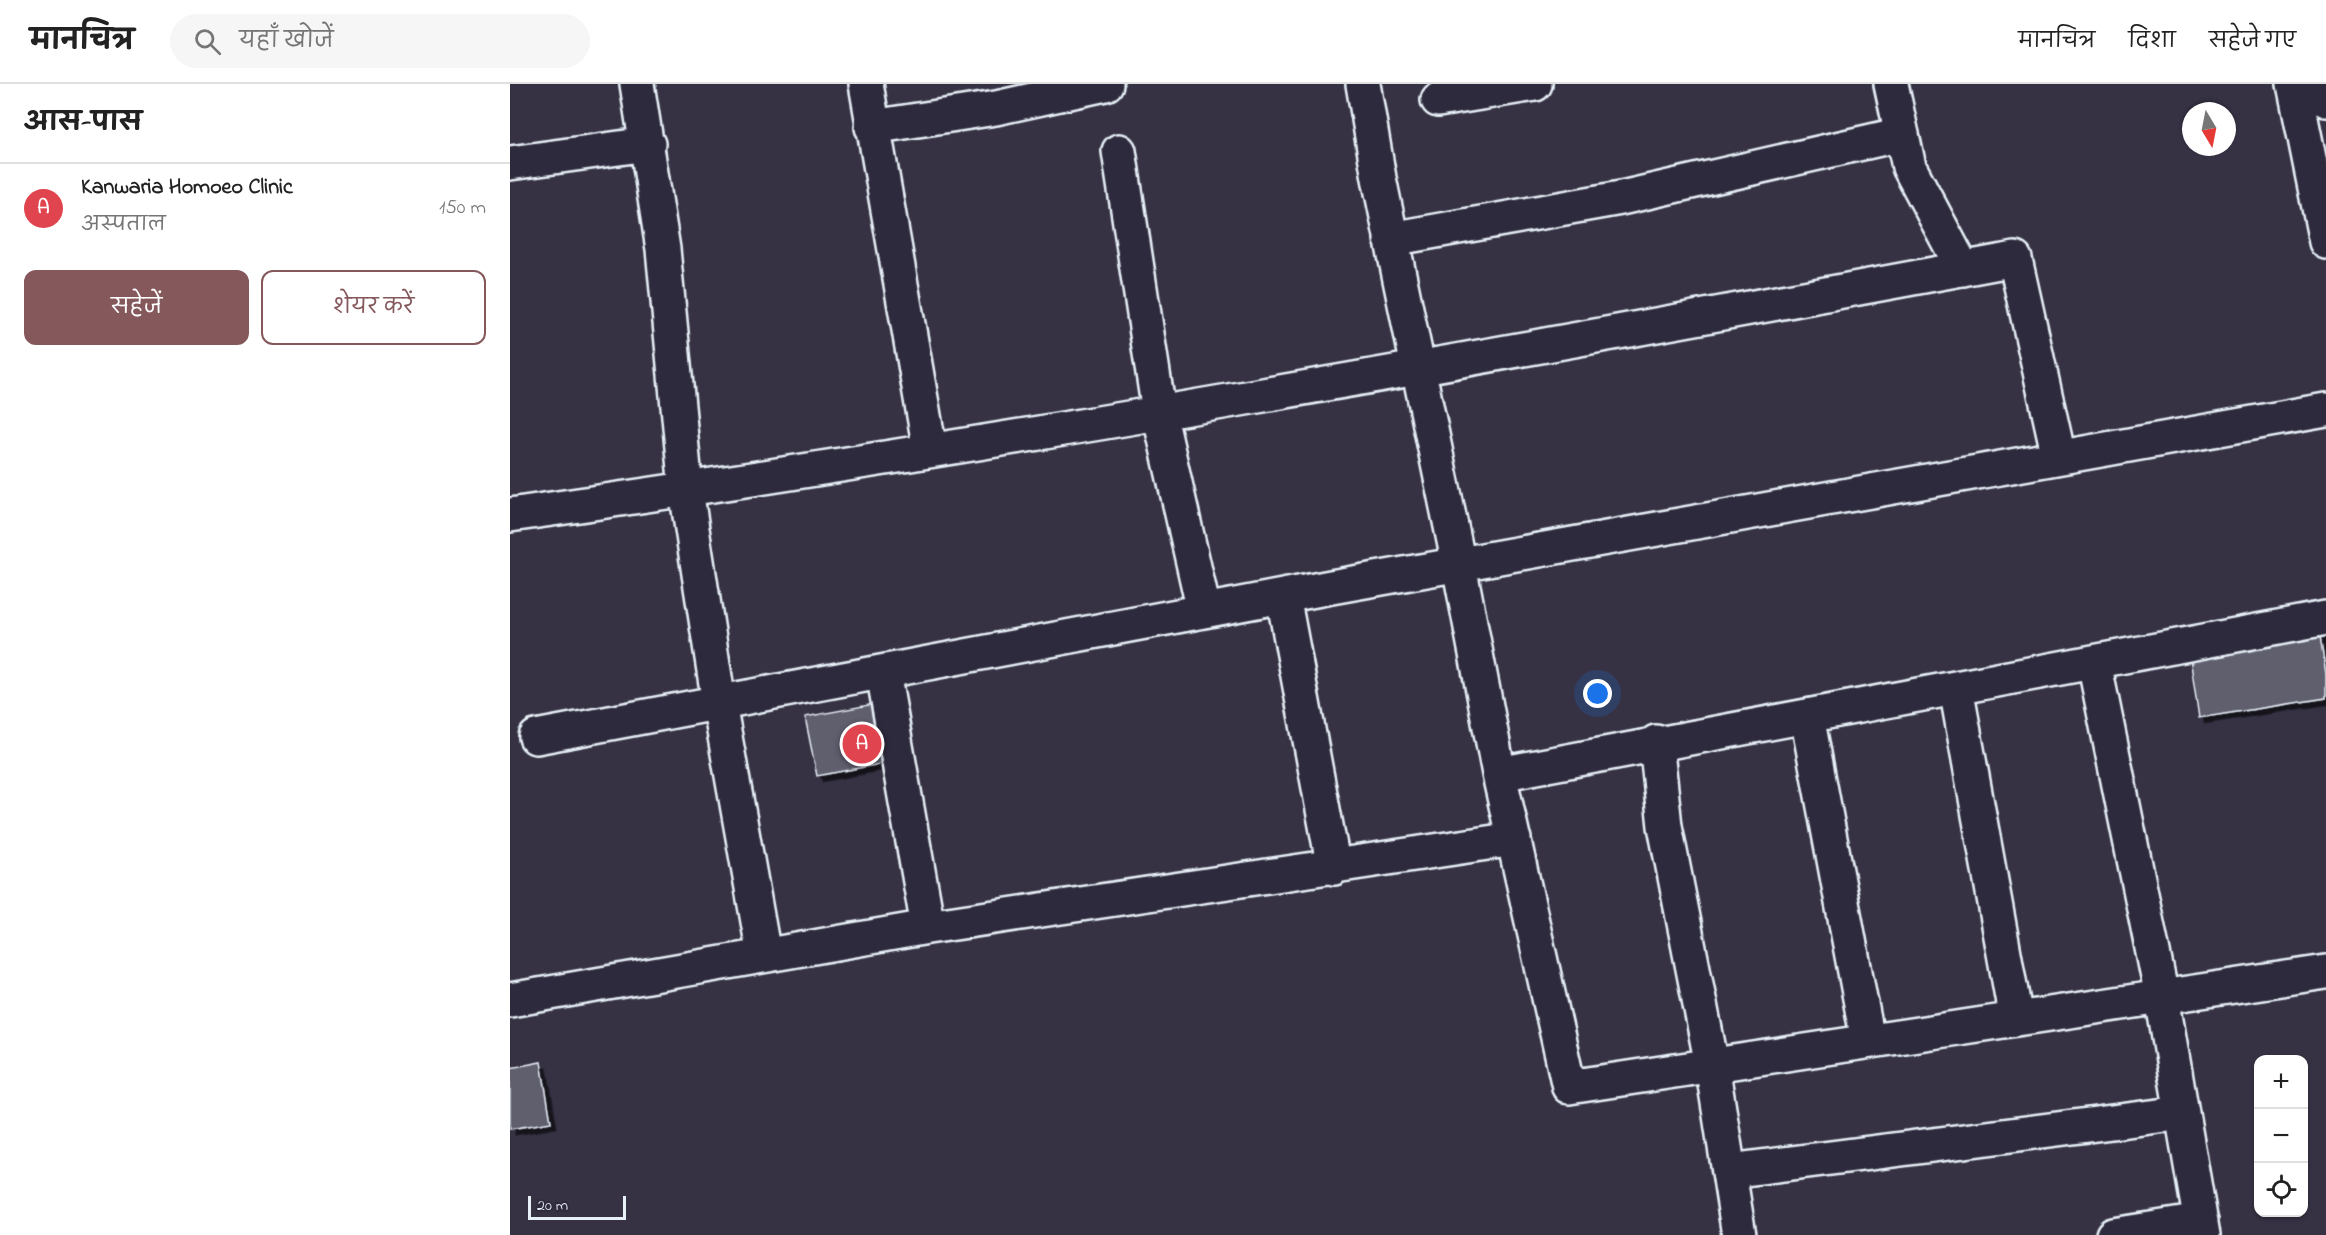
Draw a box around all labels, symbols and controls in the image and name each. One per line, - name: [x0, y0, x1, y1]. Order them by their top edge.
- search box: [170, 14, 590, 68]
- text: मानचित्र: [30, 22, 134, 63]
- icon: search: [191, 25, 224, 58]
- text: यहाँ खोजें: [239, 26, 334, 58]
- text: मानचित्र: [2018, 27, 2095, 57]
- text: दिशा: [2128, 27, 2176, 57]
- text: सहेजे गए: [2209, 27, 2296, 57]
- north arrow: [2182, 102, 2236, 156]
- text: आस-पास: [24, 105, 142, 143]
- text: Kanwaria Homoeo Clinic: [81, 172, 293, 204]
- text: A: [37, 194, 50, 223]
- text: 150 m: [439, 194, 486, 223]
- text: अस्पताल: [81, 211, 166, 240]
- button: सहेजें: [24, 270, 249, 345]
- button: शेयर करें: [261, 270, 486, 345]
- your location: [1583, 679, 1612, 708]
- pin: A: [842, 722, 882, 766]
- map controls: [2254, 1055, 2308, 1217]
- button: +: [2254, 1055, 2308, 1109]
- button: −: [2254, 1109, 2308, 1163]
- button: locate: [2254, 1163, 2308, 1217]
- scale bar: [528, 1193, 626, 1220]
- text: 20 m: [537, 1194, 568, 1218]

